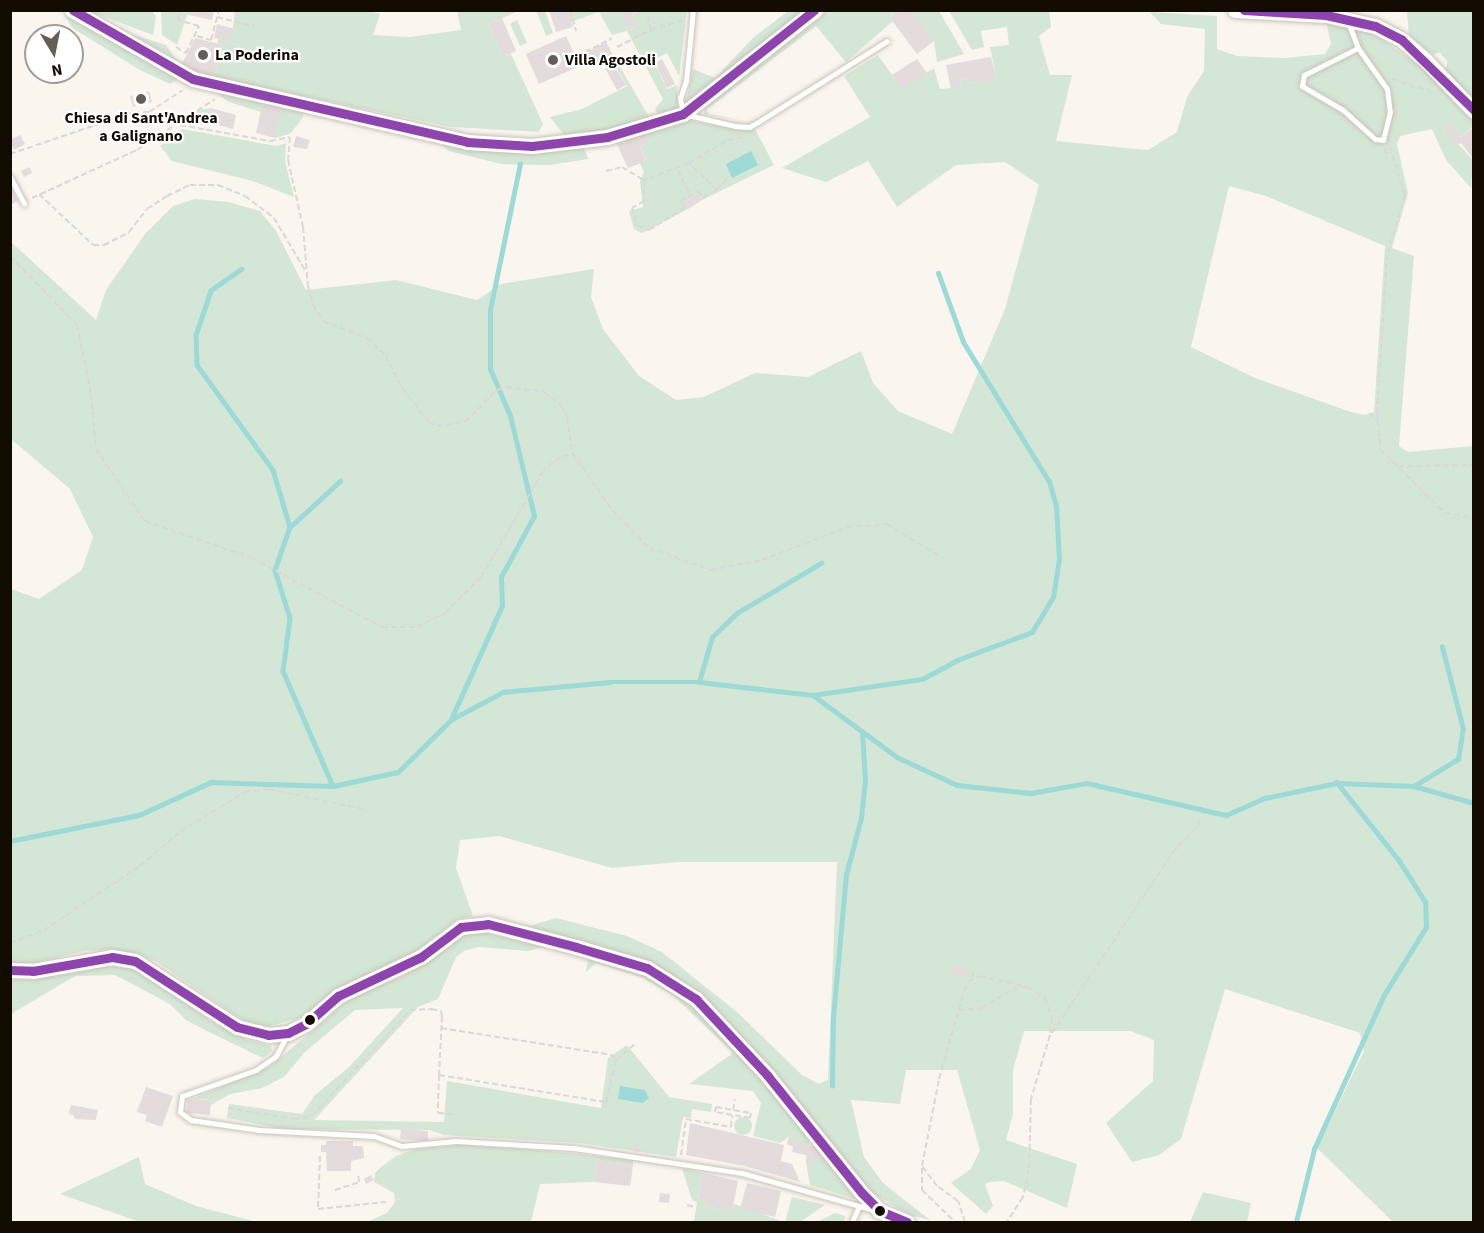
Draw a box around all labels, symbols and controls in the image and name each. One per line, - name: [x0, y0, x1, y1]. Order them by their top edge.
- north arrow: [24, 24, 84, 84]
- place label: La Poderina: [215, 45, 299, 65]
- marker: La Poderina: [196, 48, 210, 62]
- place label: Villa Agostoli: [565, 50, 656, 70]
- marker: Villa Agostoli: [546, 53, 560, 67]
- text: N: [50, 58, 64, 82]
- marker: Chiesa di Sant'Andrea a Galignano: [134, 92, 148, 106]
- place label: Chiesa di Sant'Andrea a Galignano: [64, 108, 218, 146]
- unlabelled marker: [304, 1014, 316, 1026]
- unlabelled marker: [874, 1205, 886, 1217]

